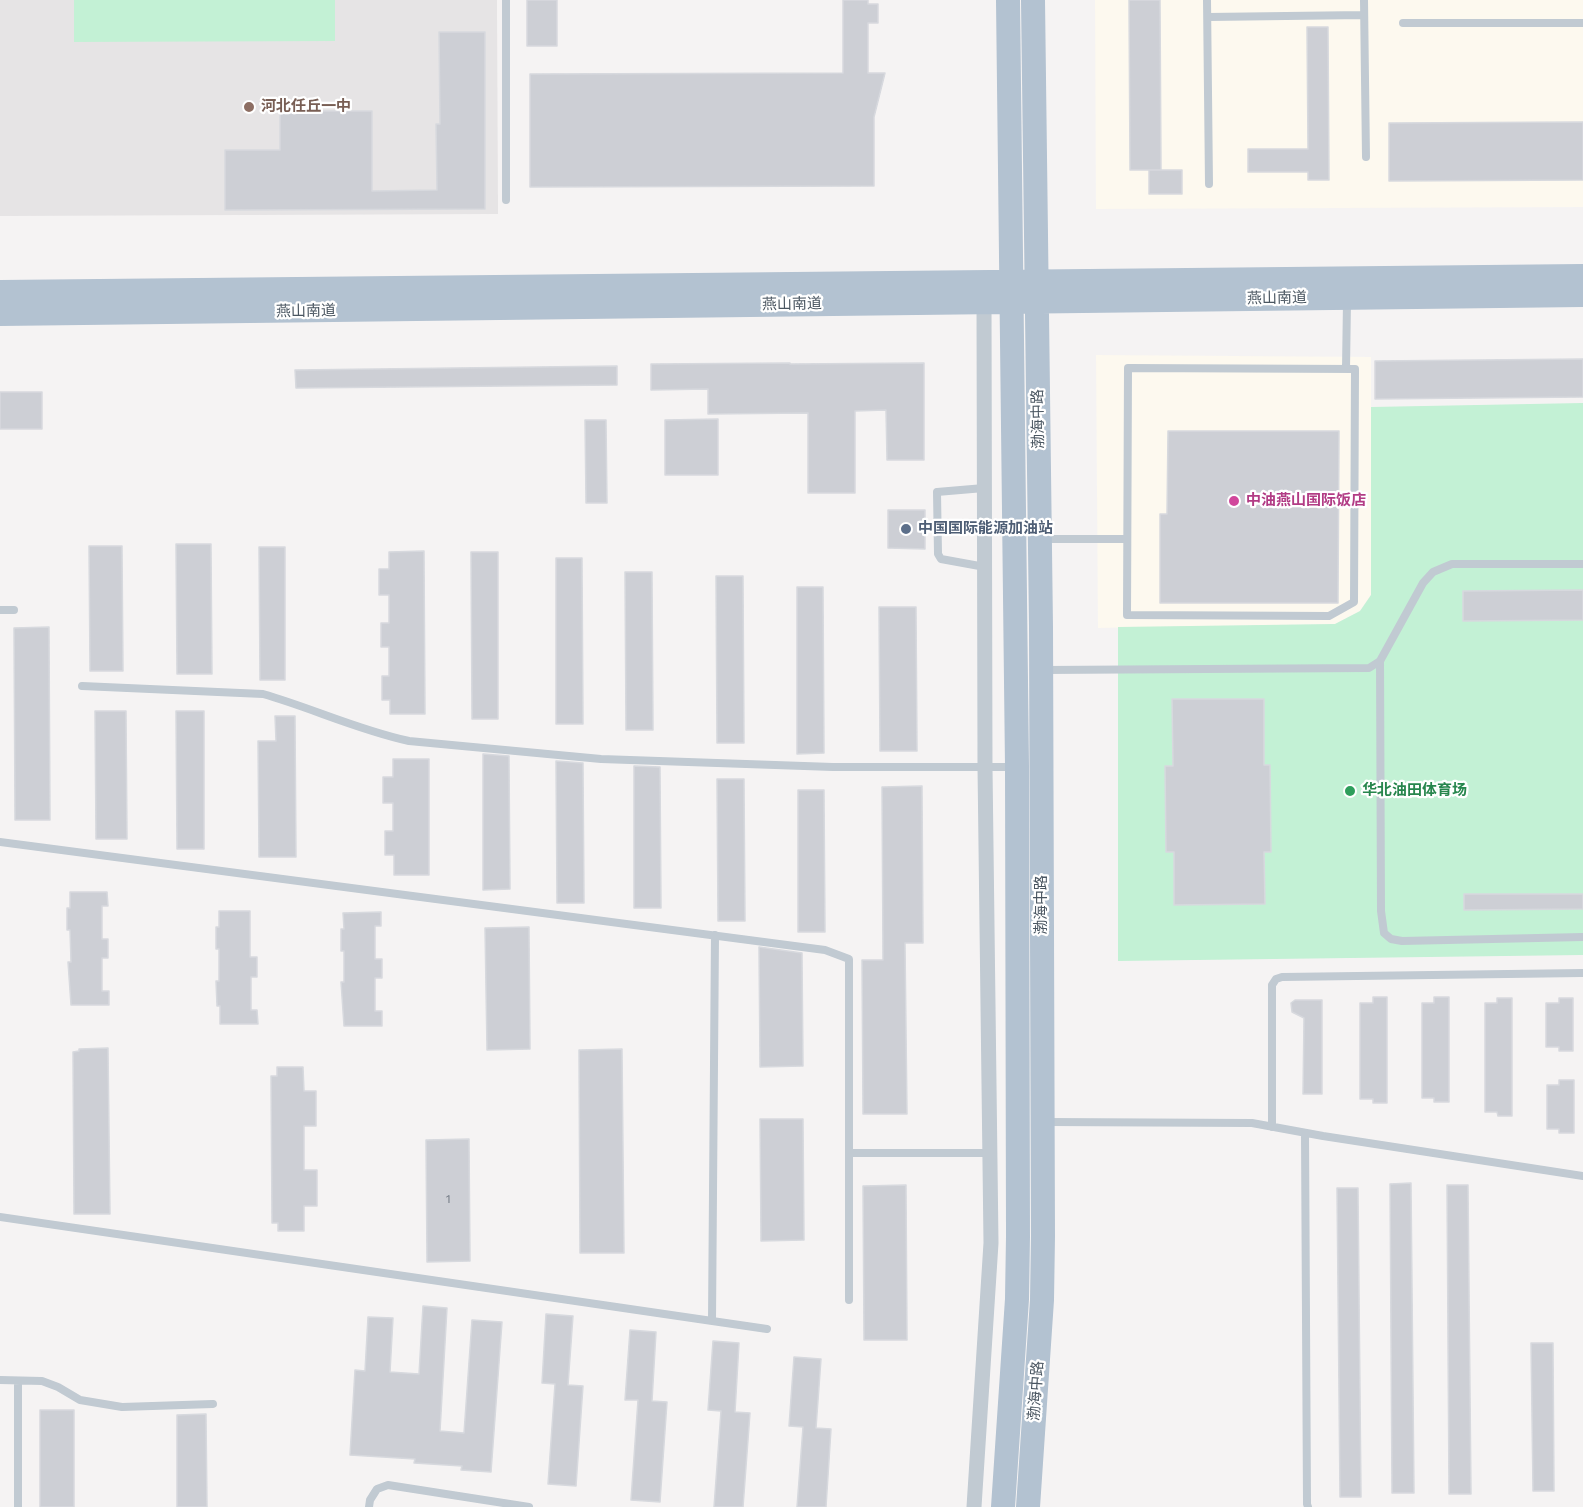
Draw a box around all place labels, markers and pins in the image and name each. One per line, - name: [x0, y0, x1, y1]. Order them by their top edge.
- place label: 河北任丘一中: [261, 98, 351, 116]
- marker: 河北任丘一中: [242, 100, 256, 114]
- place label: 中油燕山国际饭店: [1246, 492, 1366, 510]
- marker: 中油燕山国际饭店: [1227, 494, 1241, 508]
- place label: 中国国际能源加油站: [918, 520, 1053, 538]
- marker: 中国国际能源加油站: [899, 522, 913, 536]
- place label: 华北油田体育场: [1362, 782, 1467, 800]
- marker: 华北油田体育场: [1343, 784, 1357, 798]

